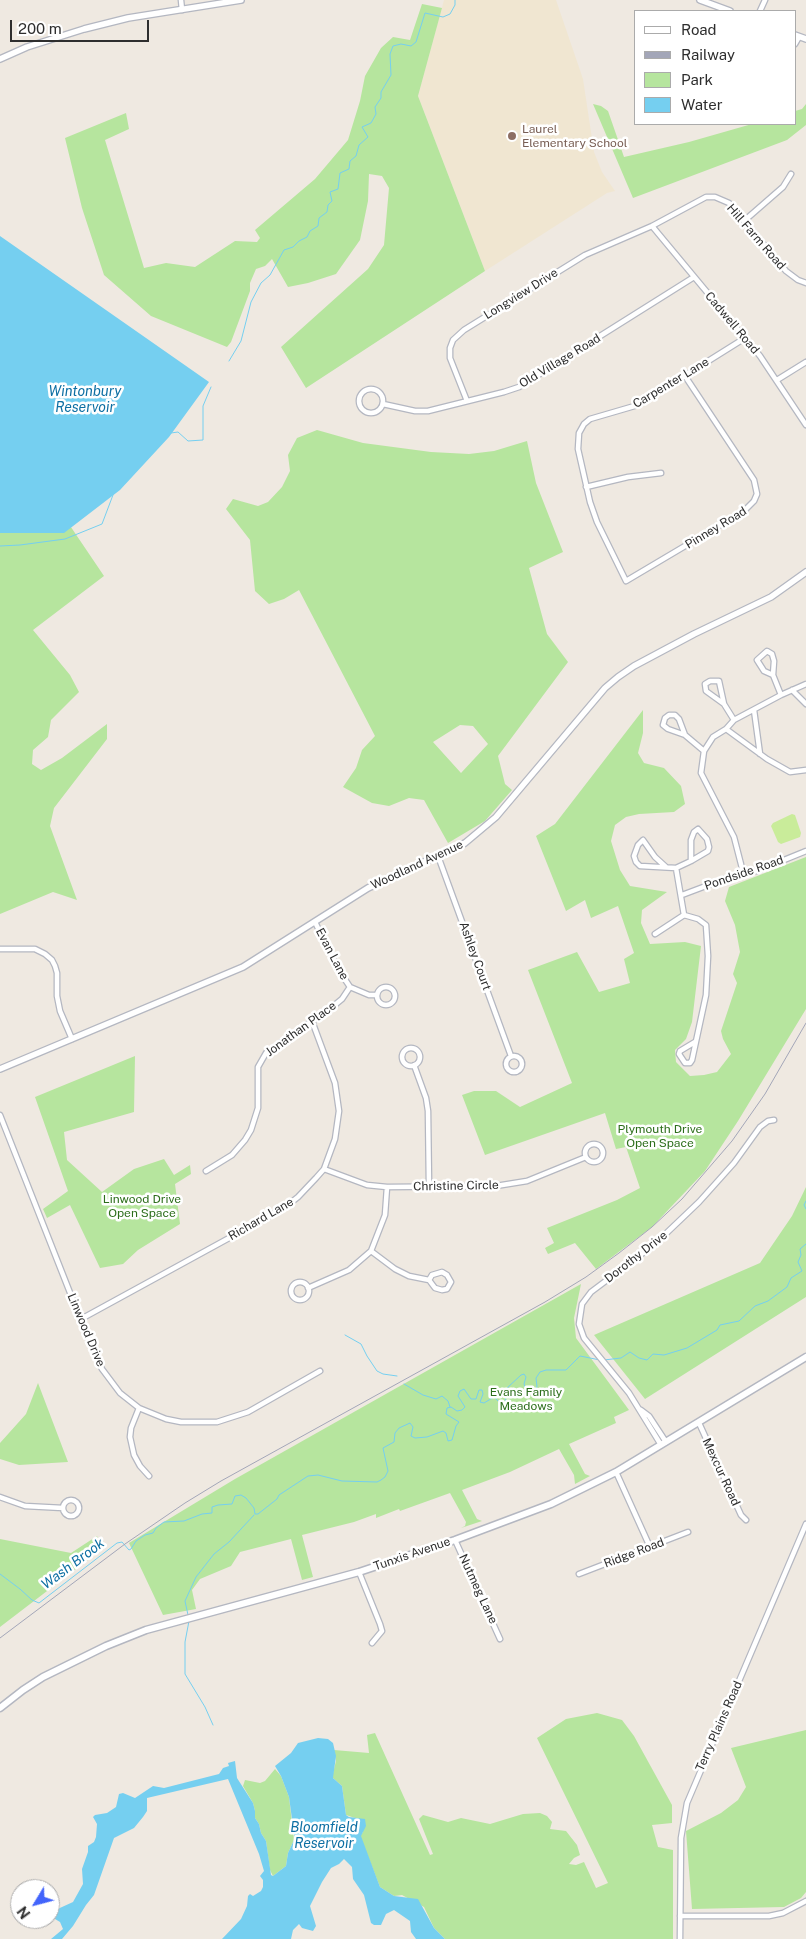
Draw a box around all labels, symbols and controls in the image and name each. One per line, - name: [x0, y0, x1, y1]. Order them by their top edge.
- scale bar: [12, 10, 151, 42]
- legend: [634, 10, 796, 125]
- text: 200 m: [18, 20, 62, 37]
- text: Road: [681, 21, 717, 38]
- text: Railway: [681, 46, 735, 63]
- text: Park: [681, 71, 713, 88]
- text: Water: [681, 96, 723, 113]
- place label: Laurel Elementary School: [522, 122, 627, 150]
- marker: Laurel Elementary School: [506, 130, 518, 142]
- street label: Hill Farm Road: [724, 201, 788, 273]
- street label: Longview Drive: [481, 265, 561, 323]
- street label: Cadwell Road: [702, 289, 762, 357]
- street label: Old Village Road: [517, 331, 603, 391]
- street label: Carpenter Lane: [630, 355, 712, 411]
- water label: Wintonbury Reservoir: [49, 384, 121, 417]
- street label: Pinney Road: [683, 504, 749, 552]
- street label: Woodland Avenue: [369, 837, 465, 893]
- street label: Pondside Road: [703, 853, 785, 893]
- street label: Ashley Court: [456, 920, 494, 992]
- street label: Evan Lane: [312, 926, 352, 982]
- street label: Jonathan Place: [263, 999, 339, 1059]
- park label: Plymouth Drive Open Space: [618, 1122, 702, 1150]
- street label: Christine Circle: [413, 1178, 499, 1194]
- park label: Linwood Drive Open Space: [103, 1192, 181, 1220]
- street label: Richard Lane: [226, 1195, 296, 1243]
- street label: Dorothy Drive: [602, 1228, 670, 1286]
- street label: Linwood Drive: [64, 1291, 108, 1369]
- park label: Evans Family Meadows: [490, 1385, 562, 1413]
- street label: Mexcur Road: [699, 1436, 743, 1508]
- street label: Tunxis Avenue: [372, 1534, 452, 1574]
- water label: Wash Brook: [38, 1535, 108, 1593]
- street label: Ridge Road: [602, 1535, 666, 1571]
- street label: Nutmeg Lane: [456, 1552, 500, 1626]
- street label: Terry Plains Road: [693, 1679, 745, 1773]
- water label: Bloomfield Reservoir: [290, 1820, 358, 1852]
- north arrow: [10, 1879, 60, 1929]
- text: N: [14, 1903, 34, 1922]

